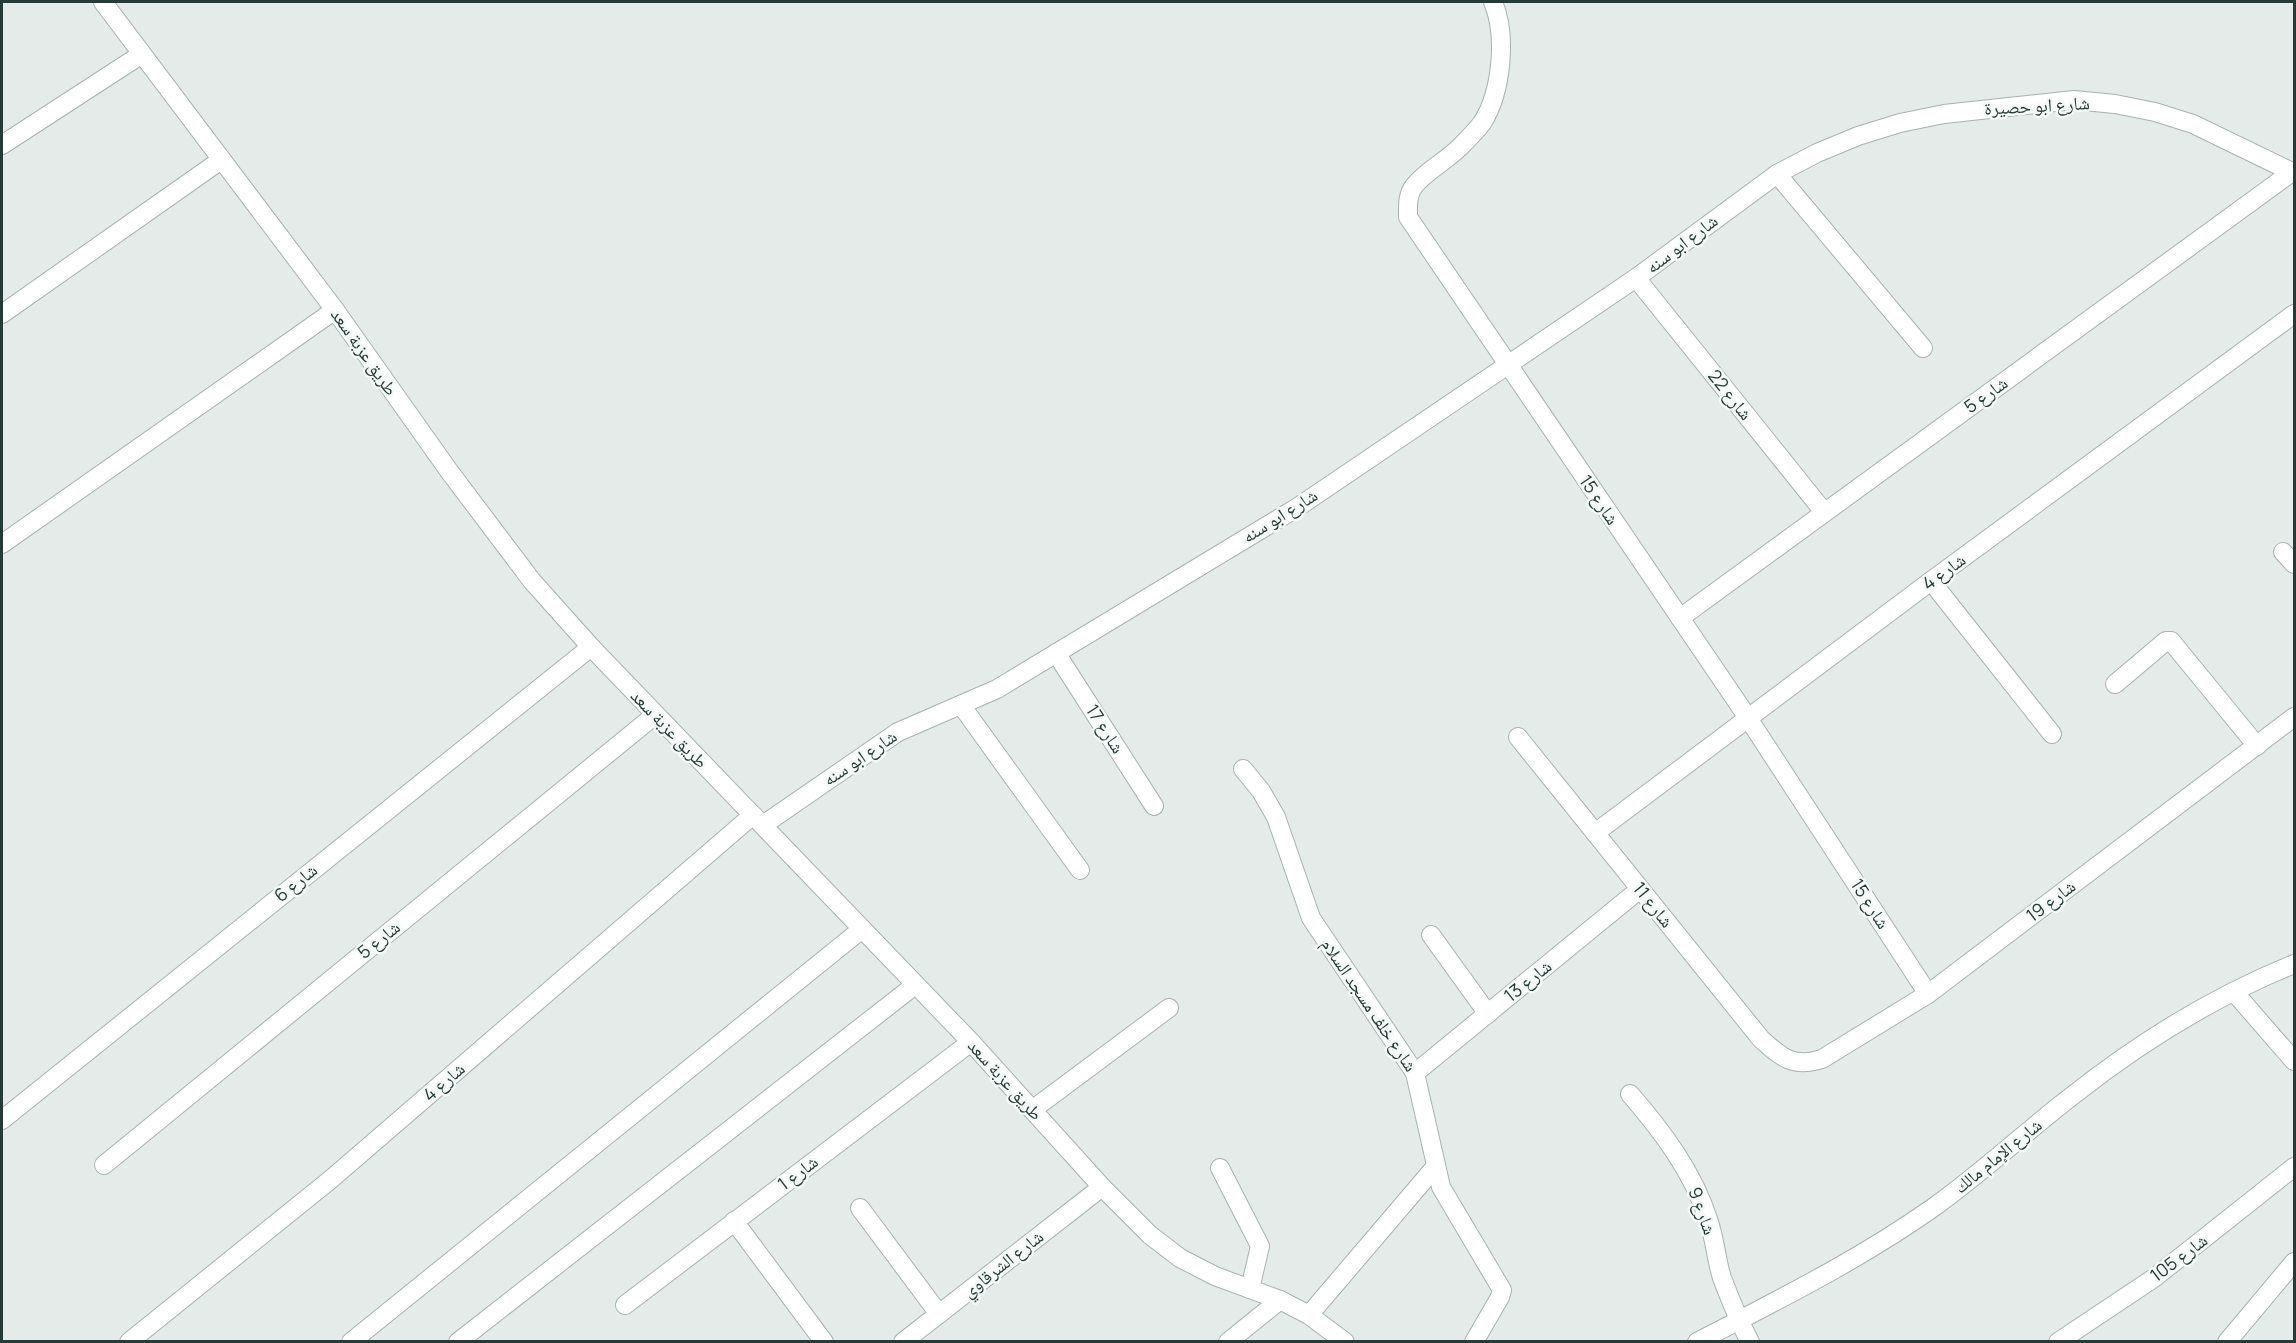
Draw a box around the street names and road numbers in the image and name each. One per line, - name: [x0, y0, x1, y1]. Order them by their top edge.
- street label: شارع ابو حصيرة: [1984, 90, 2090, 120]
- street label: شارع ابو سنه: [1641, 208, 1722, 278]
- street label: طريق عزبة سعد: [326, 303, 404, 400]
- street label: شارع 22: [1703, 364, 1758, 425]
- street label: شارع 5: [1959, 370, 2012, 418]
- street label: شارع 15: [1574, 470, 1625, 529]
- street label: شارع ابو سنه: [1237, 483, 1322, 548]
- street label: شارع 4: [1917, 547, 1970, 595]
- street label: طريق عزبة سعد: [626, 684, 714, 773]
- street label: شارع 17: [1081, 699, 1131, 758]
- street label: شارع ابو سنه: [818, 724, 901, 791]
- street label: شارع 6: [269, 857, 322, 907]
- street label: شارع 15: [1846, 874, 1896, 933]
- street label: شارع 19: [2021, 874, 2080, 927]
- street label: شارع 11: [1628, 877, 1679, 932]
- street label: شارع 5: [352, 915, 405, 964]
- street label: شارع خلف مسجد السلام: [1315, 933, 1423, 1076]
- street label: شارع 13: [1499, 954, 1556, 1007]
- street label: طريق عزبة سعد: [963, 1034, 1049, 1125]
- street label: شارع 4: [417, 1056, 470, 1106]
- street label: شارع الإمام مالك: [1948, 1112, 2047, 1199]
- street label: شارع 1: [772, 1149, 823, 1195]
- street label: شارع 9: [1683, 1184, 1723, 1238]
- street label: شارع الشرقاوي: [957, 1224, 1050, 1305]
- street label: شارع 105: [2145, 1228, 2212, 1287]

